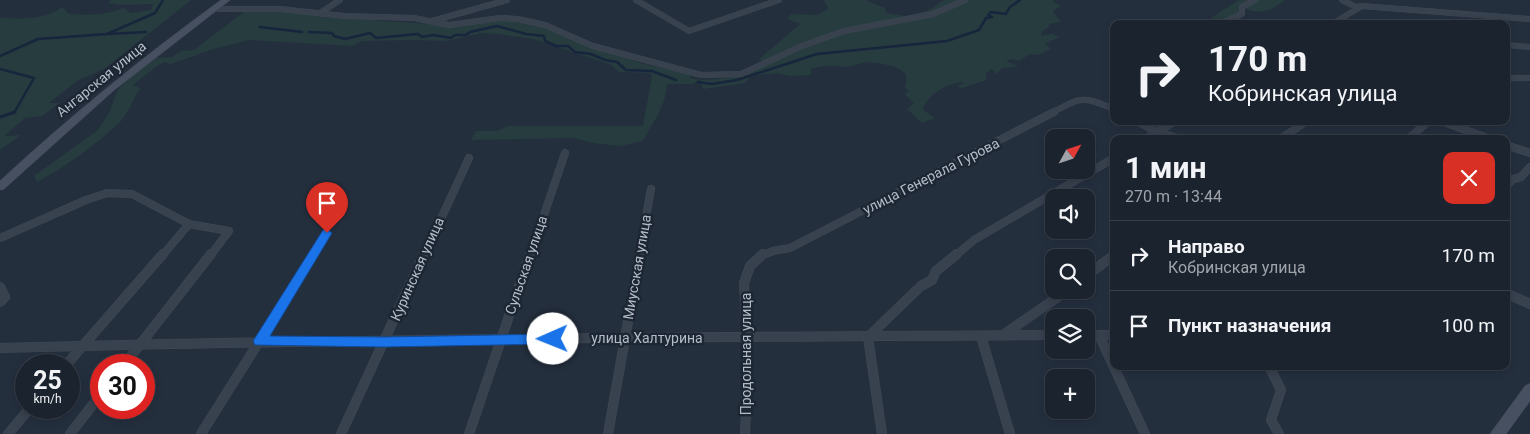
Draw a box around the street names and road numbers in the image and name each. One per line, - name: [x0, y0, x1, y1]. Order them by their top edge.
- street label: Ангарская улица: [53, 38, 149, 120]
- street label: улица Генерала Гурова: [860, 135, 1002, 217]
- street label: Миусская улица: [620, 213, 654, 321]
- street label: Сульская улица: [502, 214, 550, 316]
- street label: Куринская улица: [387, 215, 447, 323]
- street label: Продольная улица: [738, 293, 754, 415]
- street label: улица Халтурина: [591, 330, 703, 346]

